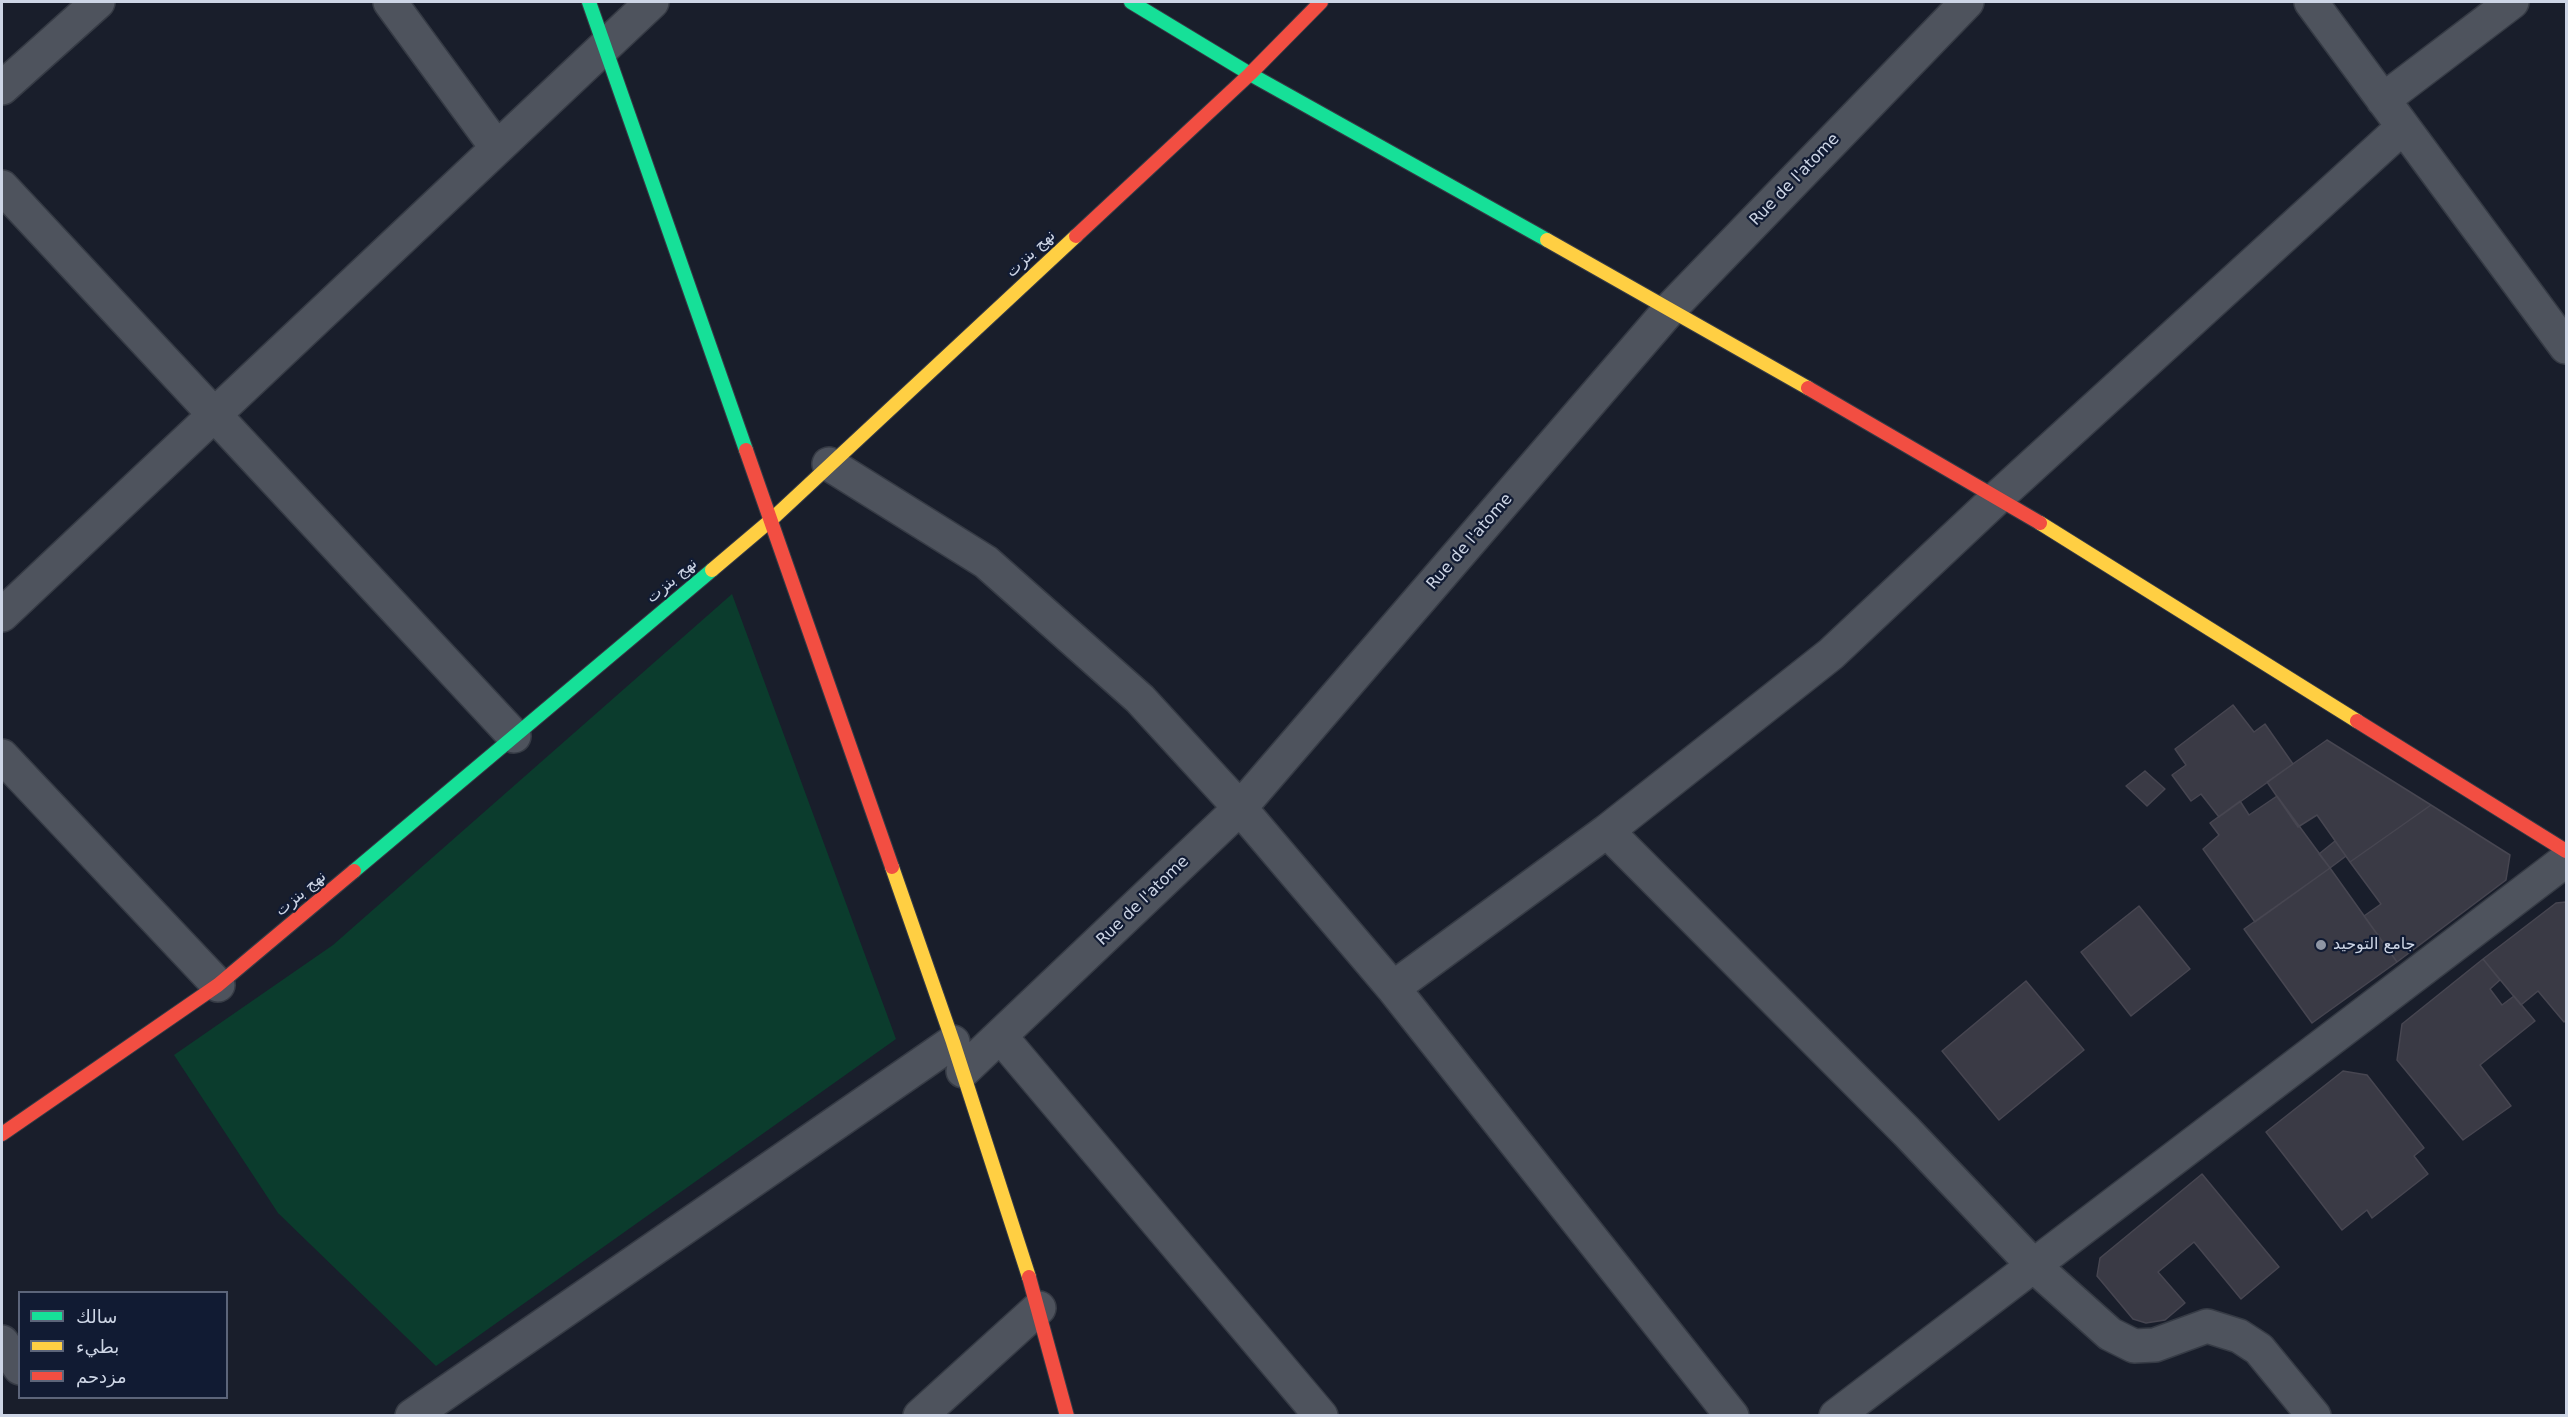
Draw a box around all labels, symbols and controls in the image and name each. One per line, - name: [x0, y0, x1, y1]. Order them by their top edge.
- street label: Rue de l'atome: [1746, 130, 1844, 230]
- street label: نهج بنزت: [1002, 226, 1060, 282]
- street label: Rue de l'atome: [1423, 490, 1517, 594]
- street label: نهج بنزت: [643, 554, 701, 608]
- street label: Rue de l'atome: [1093, 852, 1193, 950]
- street label: نهج بنزت: [272, 867, 330, 921]
- place label: جامع التوحيد: [2333, 935, 2415, 955]
- marker: جامع التوحيد: [2314, 938, 2328, 952]
- legend: [18, 1291, 228, 1399]
- text: سالك: [76, 1306, 117, 1327]
- text: بطيء: [76, 1336, 119, 1357]
- text: مزدحم: [76, 1366, 127, 1387]

